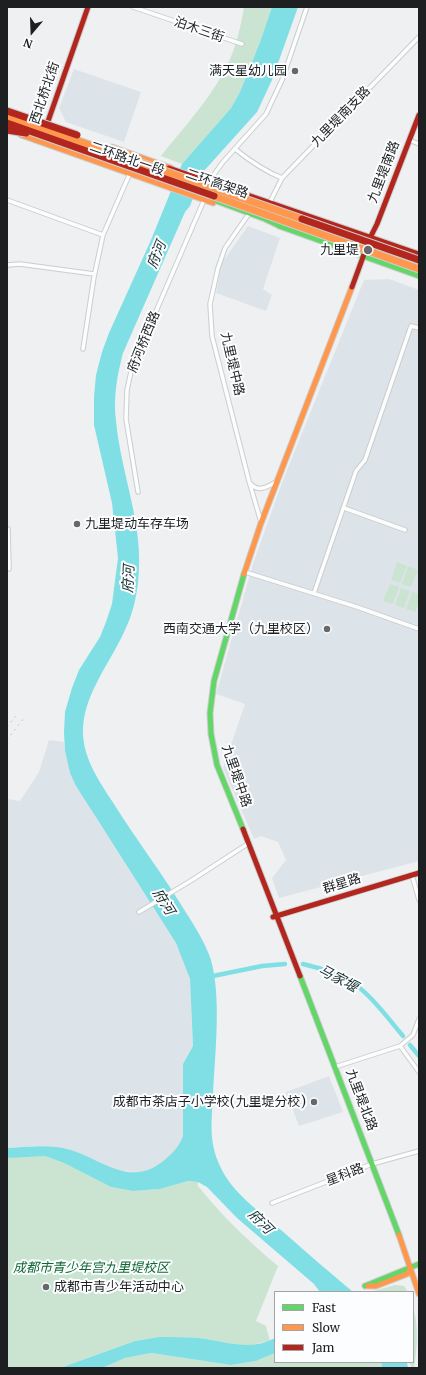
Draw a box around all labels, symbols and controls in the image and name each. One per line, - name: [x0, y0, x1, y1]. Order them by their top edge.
- north arrow: [12, 12, 52, 52]
- street label: 泊木三街: [172, 14, 226, 46]
- text: N: [22, 35, 34, 51]
- street label: 西北桥北街: [27, 60, 63, 126]
- place label: 满天星幼儿园: [209, 63, 287, 79]
- marker: 满天星幼儿园: [290, 66, 300, 76]
- street label: 九里堤南支路: [308, 84, 374, 150]
- street label: 二环路北一段: [88, 139, 166, 179]
- street label: 九里堤南路: [365, 139, 403, 205]
- street label: 二环高架路: [184, 166, 250, 202]
- water label: 府河: [144, 239, 170, 271]
- place label: 九里堤: [320, 242, 359, 258]
- marker: 九里堤: [362, 244, 374, 256]
- street label: 府河桥西路: [125, 309, 163, 375]
- street label: 九里堤中路: [217, 331, 247, 397]
- place label: 九里堤动车存车场: [85, 516, 189, 532]
- marker: 九里堤动车存车场: [72, 519, 82, 529]
- water label: 府河: [120, 565, 138, 593]
- place label: 西南交通大学（九里校区）: [163, 621, 319, 637]
- marker: 西南交通大学（九里校区）: [322, 624, 332, 634]
- street label: 九里堤中路: [218, 743, 254, 809]
- street label: 群星路: [321, 871, 363, 897]
- water label: 府河: [148, 886, 178, 918]
- water label: 马家堰: [316, 962, 360, 996]
- street label: 九里堤北路: [342, 1067, 380, 1133]
- place label: 成都市茶店子小学校(九里堤分校): [113, 1094, 306, 1110]
- marker: 成都市茶店子小学校(九里堤分校): [309, 1097, 319, 1107]
- street label: 星科路: [324, 1161, 366, 1189]
- water label: 府河: [244, 1206, 276, 1238]
- park label: 成都市青少年宫九里堤校区: [13, 1260, 169, 1276]
- place label: 成都市青少年活动中心: [54, 1279, 184, 1295]
- marker: 成都市青少年活动中心: [41, 1282, 51, 1292]
- legend: [274, 1291, 414, 1363]
- text: Fast: [312, 1300, 336, 1315]
- text: Slow: [312, 1320, 340, 1335]
- text: Jam: [312, 1340, 334, 1355]

